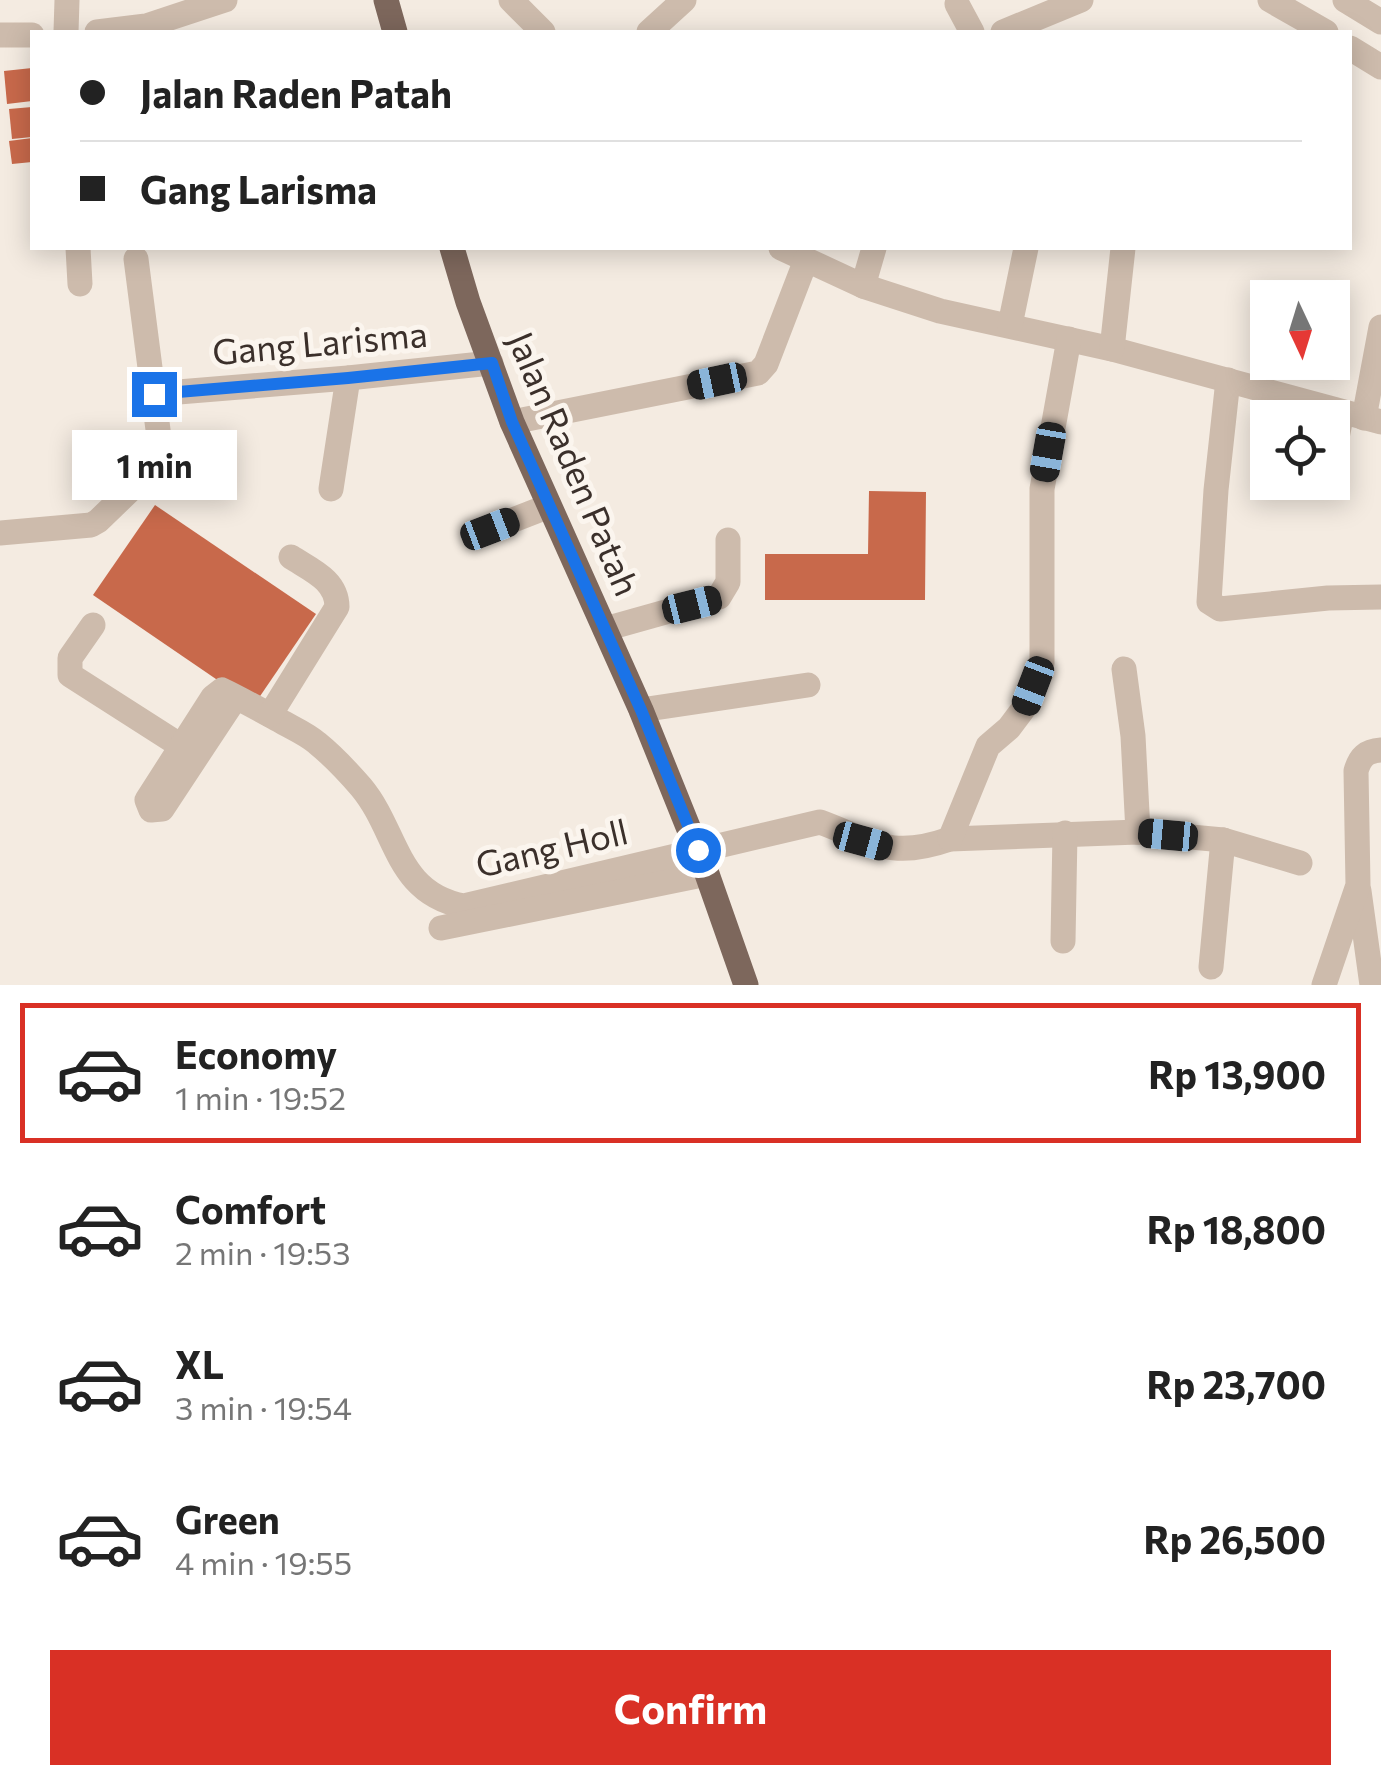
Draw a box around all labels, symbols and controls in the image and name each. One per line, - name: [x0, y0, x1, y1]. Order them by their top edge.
- text: Jalan Raden Patah: [140, 69, 452, 116]
- text: Gang Larisma: [140, 165, 377, 212]
- north arrow: [1250, 280, 1350, 380]
- map controls: [1250, 280, 1350, 500]
- street label: Gang Larisma: [210, 311, 429, 372]
- street label: Jalan Raden Patah: [500, 325, 650, 601]
- car: [685, 360, 749, 402]
- route end: [132, 372, 177, 417]
- button: locate: [1250, 400, 1350, 500]
- car: [1028, 420, 1068, 484]
- callout: 1 min: [72, 429, 236, 499]
- text: 1 min: [117, 445, 192, 485]
- car: [457, 504, 523, 554]
- car: [659, 583, 725, 627]
- car: [1008, 653, 1058, 719]
- street label: Gang Holl: [471, 808, 632, 885]
- car: [1137, 817, 1199, 853]
- car: [830, 819, 896, 863]
- route start: [676, 828, 721, 873]
- icon: car: [55, 1028, 145, 1118]
- text: Economy: [175, 1030, 337, 1077]
- text: Rp 13,900: [1148, 1050, 1326, 1097]
- text: 1 min · 19:52: [175, 1077, 346, 1117]
- icon: car: [55, 1183, 145, 1273]
- text: Comfort: [175, 1185, 326, 1232]
- text: Rp 18,800: [1147, 1205, 1326, 1252]
- text: 2 min · 19:53: [175, 1232, 350, 1272]
- icon: car: [55, 1338, 145, 1428]
- text: XL: [175, 1340, 224, 1387]
- text: Rp 23,700: [1146, 1360, 1326, 1407]
- text: 3 min · 19:54: [175, 1387, 352, 1427]
- icon: car: [55, 1493, 145, 1583]
- text: Green: [175, 1495, 280, 1542]
- text: Rp 26,500: [1144, 1515, 1326, 1562]
- text: 4 min · 19:55: [175, 1542, 352, 1582]
- button: Confirm: [50, 1650, 1331, 1765]

